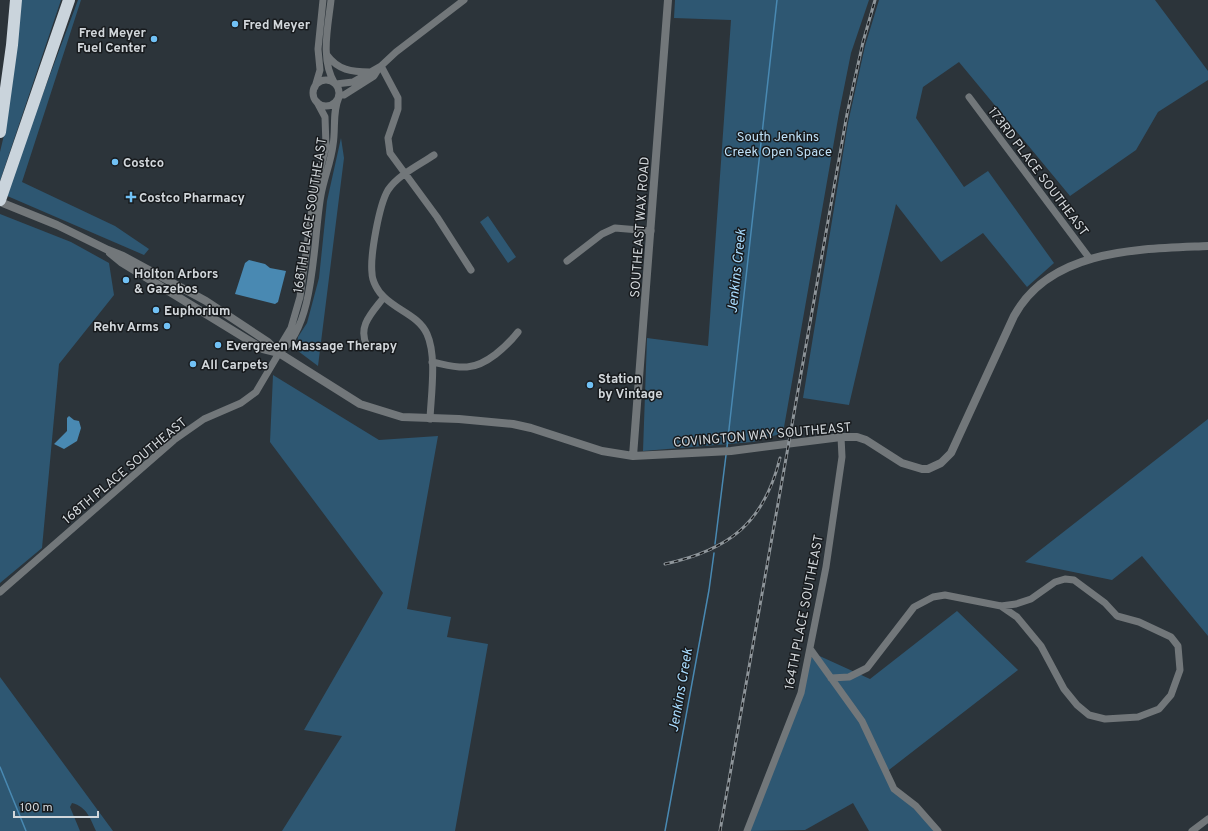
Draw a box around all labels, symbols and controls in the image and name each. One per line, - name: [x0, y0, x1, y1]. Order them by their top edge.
- place label: Fred Meyer: [243, 18, 311, 34]
- marker: Fred Meyer: [230, 19, 240, 29]
- place label: Fred Meyer Fuel Center: [77, 26, 147, 57]
- marker: Fred Meyer Fuel Center: [149, 34, 159, 44]
- street label: 173RD PLACE SOUTHEAST: [984, 105, 1091, 240]
- park label: South Jenkins Creek Open Space: [724, 130, 832, 161]
- street label: 168TH PLACE SOUTHEAST: [291, 136, 331, 294]
- place label: Costco: [123, 156, 164, 172]
- street label: SOUTHEAST WAX ROAD: [628, 156, 654, 298]
- marker: Costco: [110, 157, 120, 167]
- place label: Costco Pharmacy: [139, 191, 246, 207]
- marker: Costco Pharmacy: [126, 192, 136, 202]
- water label: Jenkins Creek: [725, 227, 750, 314]
- place label: Holton Arbors & Gazebos: [134, 267, 218, 298]
- marker: Holton Arbors & Gazebos: [121, 275, 131, 285]
- place label: Euphorium: [164, 304, 230, 320]
- marker: Euphorium: [151, 305, 161, 315]
- place label: Rehv Arms: [93, 320, 159, 336]
- marker: Rehv Arms: [162, 321, 172, 331]
- place label: Evergreen Massage Therapy: [226, 339, 398, 355]
- marker: Evergreen Massage Therapy: [213, 340, 223, 350]
- place label: All Carpets: [201, 358, 268, 374]
- marker: All Carpets: [188, 359, 198, 369]
- place label: Station by Vintage: [598, 372, 662, 403]
- marker: Station by Vintage: [585, 380, 595, 390]
- street label: 168TH PLACE SOUTHEAST: [60, 415, 191, 528]
- street label: COVINGTON WAY SOUTHEAST: [672, 420, 852, 452]
- street label: 164TH PLACE SOUTHEAST: [782, 534, 828, 691]
- water label: Jenkins Creek: [666, 646, 697, 734]
- scale bar: [14, 793, 98, 819]
- text: 100 m: [20, 800, 53, 816]

